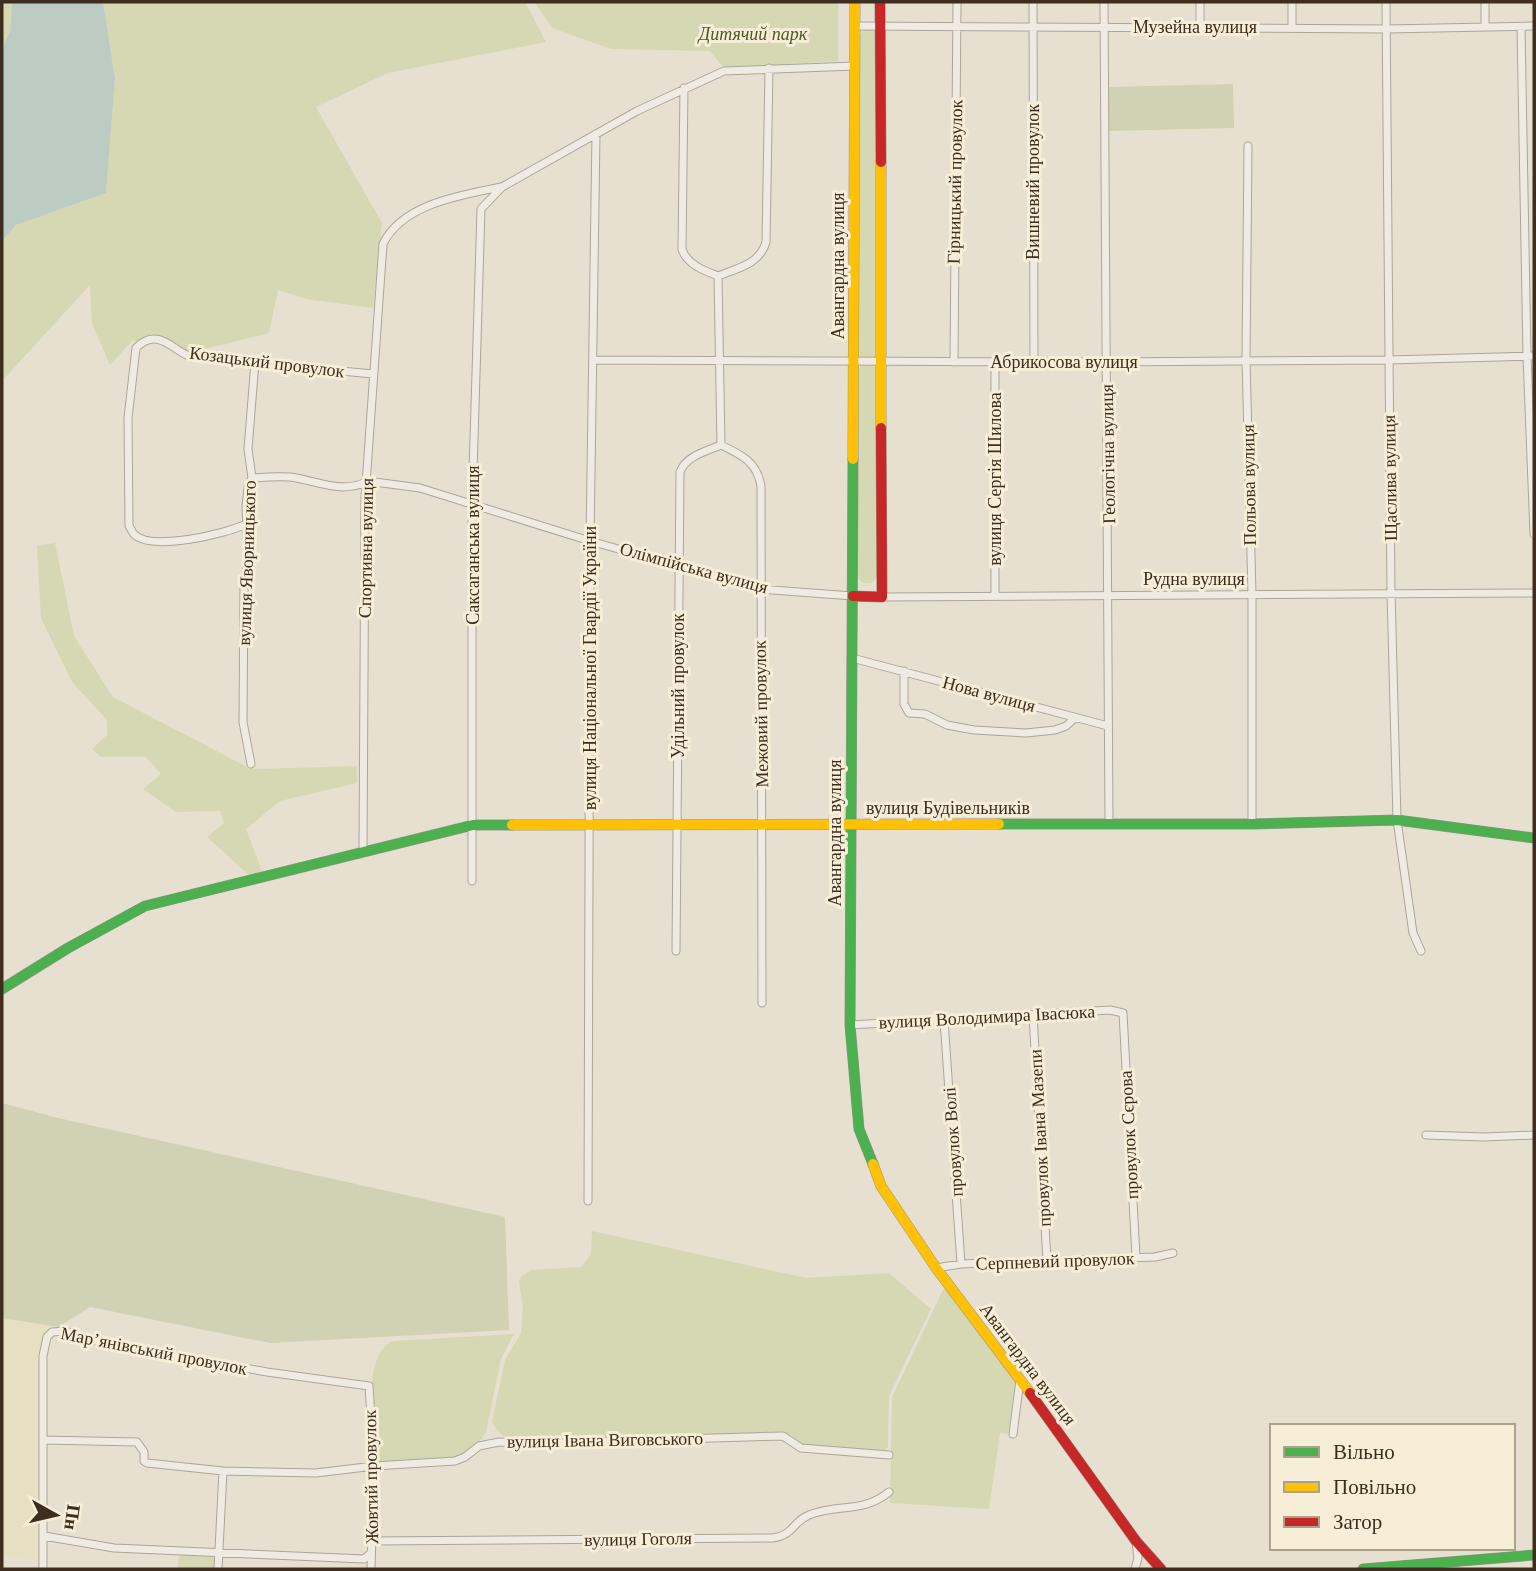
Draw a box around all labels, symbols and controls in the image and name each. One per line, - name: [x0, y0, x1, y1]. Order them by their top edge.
- street label: Музейна вулиця: [1133, 17, 1257, 37]
- park label: Дитячий парк: [697, 24, 808, 44]
- street label: Гірницький провулок: [944, 99, 966, 264]
- street label: Вишневий провулок: [1023, 104, 1043, 260]
- street label: Авангардна вулиця: [828, 193, 848, 339]
- street label: Козацький провулок: [188, 343, 346, 381]
- street label: Абрикосова вулиця: [990, 352, 1138, 372]
- street label: Геологічна вулиця: [1097, 384, 1119, 524]
- street label: вулиця Сергія Шилова: [985, 392, 1005, 566]
- street label: Щаслива вулиця: [1379, 415, 1401, 541]
- street label: Польова вулиця: [1238, 424, 1260, 546]
- street label: Саксаганська вулиця: [463, 465, 483, 625]
- street label: Спортивна вулиця: [355, 478, 377, 618]
- street label: вулиця Яворницького: [234, 480, 260, 646]
- street label: вулиця Національної Гвардії України: [580, 525, 600, 810]
- street label: Олімпійська вулиця: [618, 539, 770, 597]
- street label: Рудна вулиця: [1143, 569, 1245, 589]
- street label: Удільний провулок: [668, 613, 688, 759]
- street label: Межовий провулок: [750, 640, 772, 788]
- street label: Нова вулиця: [940, 672, 1038, 716]
- street label: Авангардна вулиця: [825, 760, 845, 906]
- street label: вулиця Будівельників: [866, 798, 1030, 818]
- street label: вулиця Володимира Івасюка: [878, 1001, 1096, 1033]
- street label: провулок Івана Мазепи: [1025, 1048, 1055, 1227]
- street label: провулок Сєрова: [1116, 1070, 1142, 1200]
- street label: провулок Волі: [939, 1087, 967, 1197]
- street label: Серпневий провулок: [975, 1248, 1135, 1274]
- street label: Авангардна вулиця: [976, 1299, 1080, 1429]
- street label: Марʼянівський провулок: [59, 1323, 249, 1379]
- street label: Жовтий провулок: [360, 1409, 382, 1544]
- legend: [1270, 1424, 1515, 1550]
- street label: вулиця Івана Виговського: [507, 1428, 703, 1452]
- text: Вільно: [1333, 1440, 1395, 1464]
- text: Повільно: [1333, 1475, 1416, 1499]
- north arrow: [21, 1480, 91, 1550]
- text: Пн: [60, 1503, 85, 1532]
- text: Затор: [1333, 1510, 1382, 1534]
- street label: вулиця Гоголя: [584, 1528, 692, 1550]

